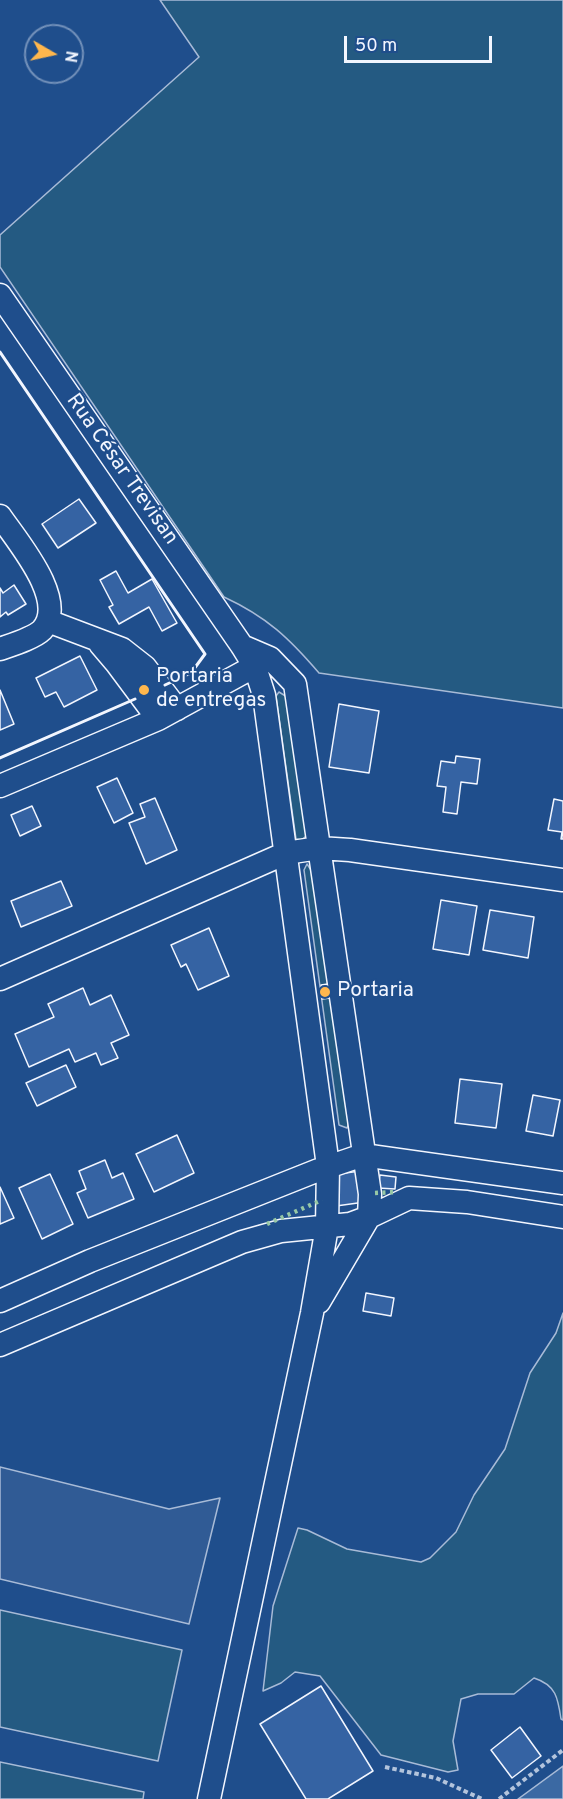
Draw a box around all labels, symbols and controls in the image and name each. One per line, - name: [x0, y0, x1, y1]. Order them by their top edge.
- north arrow: [24, 24, 84, 84]
- scale bar: [347, 24, 496, 62]
- text: 50 m: [355, 35, 397, 58]
- text: N: [59, 49, 81, 64]
- street label: Rua César Trevisan: [60, 390, 182, 550]
- place label: Portaria de entregas: [156, 665, 266, 715]
- marker: Portaria de entregas: [137, 683, 151, 697]
- place label: Portaria: [337, 979, 414, 1005]
- marker: Portaria: [318, 985, 332, 999]

